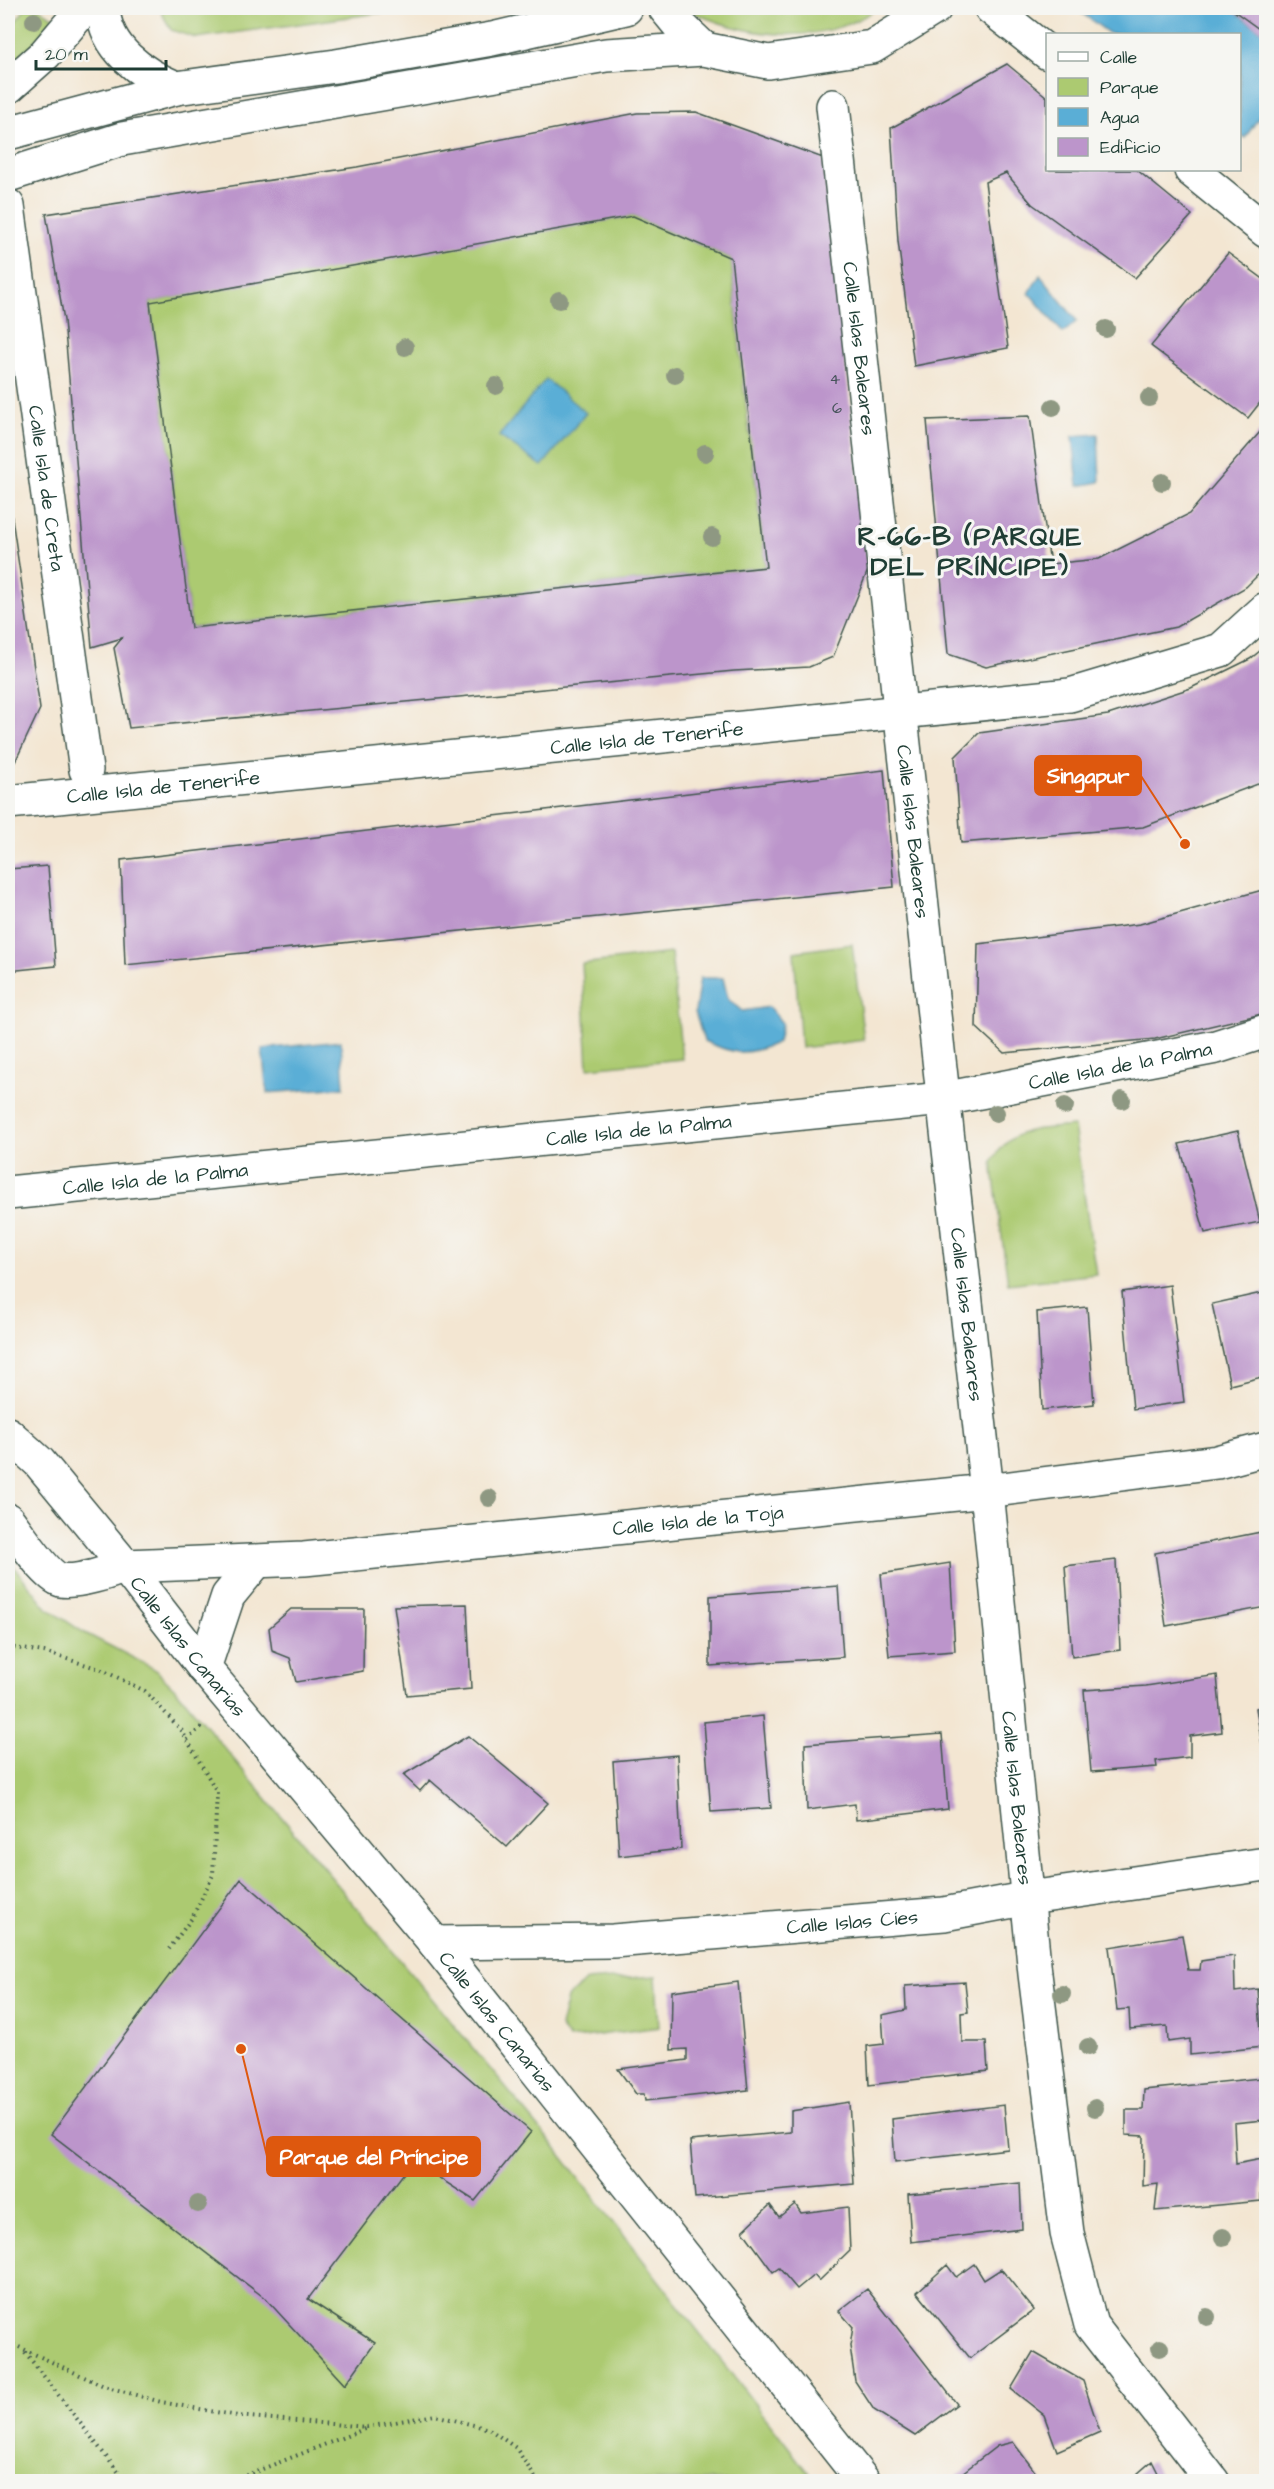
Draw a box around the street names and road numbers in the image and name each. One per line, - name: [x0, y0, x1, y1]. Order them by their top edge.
- street label: Calle Islas Baleares: [835, 260, 883, 437]
- street label: Calle Isla de Creta: [21, 404, 71, 573]
- street label: Calle Isla de Tenerife: [549, 715, 745, 762]
- street label: Calle Islas Baleares: [889, 743, 936, 920]
- street label: Calle Isla de Tenerife: [65, 764, 261, 811]
- street label: Calle Isla de la Palma: [1026, 1035, 1214, 1097]
- street label: Calle Isla de la Palma: [545, 1107, 733, 1154]
- street label: Calle Isla de la Palma: [61, 1156, 249, 1202]
- street label: Calle Islas Baleares: [943, 1226, 990, 1403]
- street label: Calle Isla de la Toja: [611, 1498, 785, 1543]
- street label: Calle Islas Canarias: [123, 1571, 252, 1723]
- street label: Calle Islas Baleares: [994, 1710, 1039, 1886]
- street label: Calle Islas Cíes: [785, 1903, 919, 1942]
- street label: Calle Islas Canarias: [432, 1946, 561, 2098]

